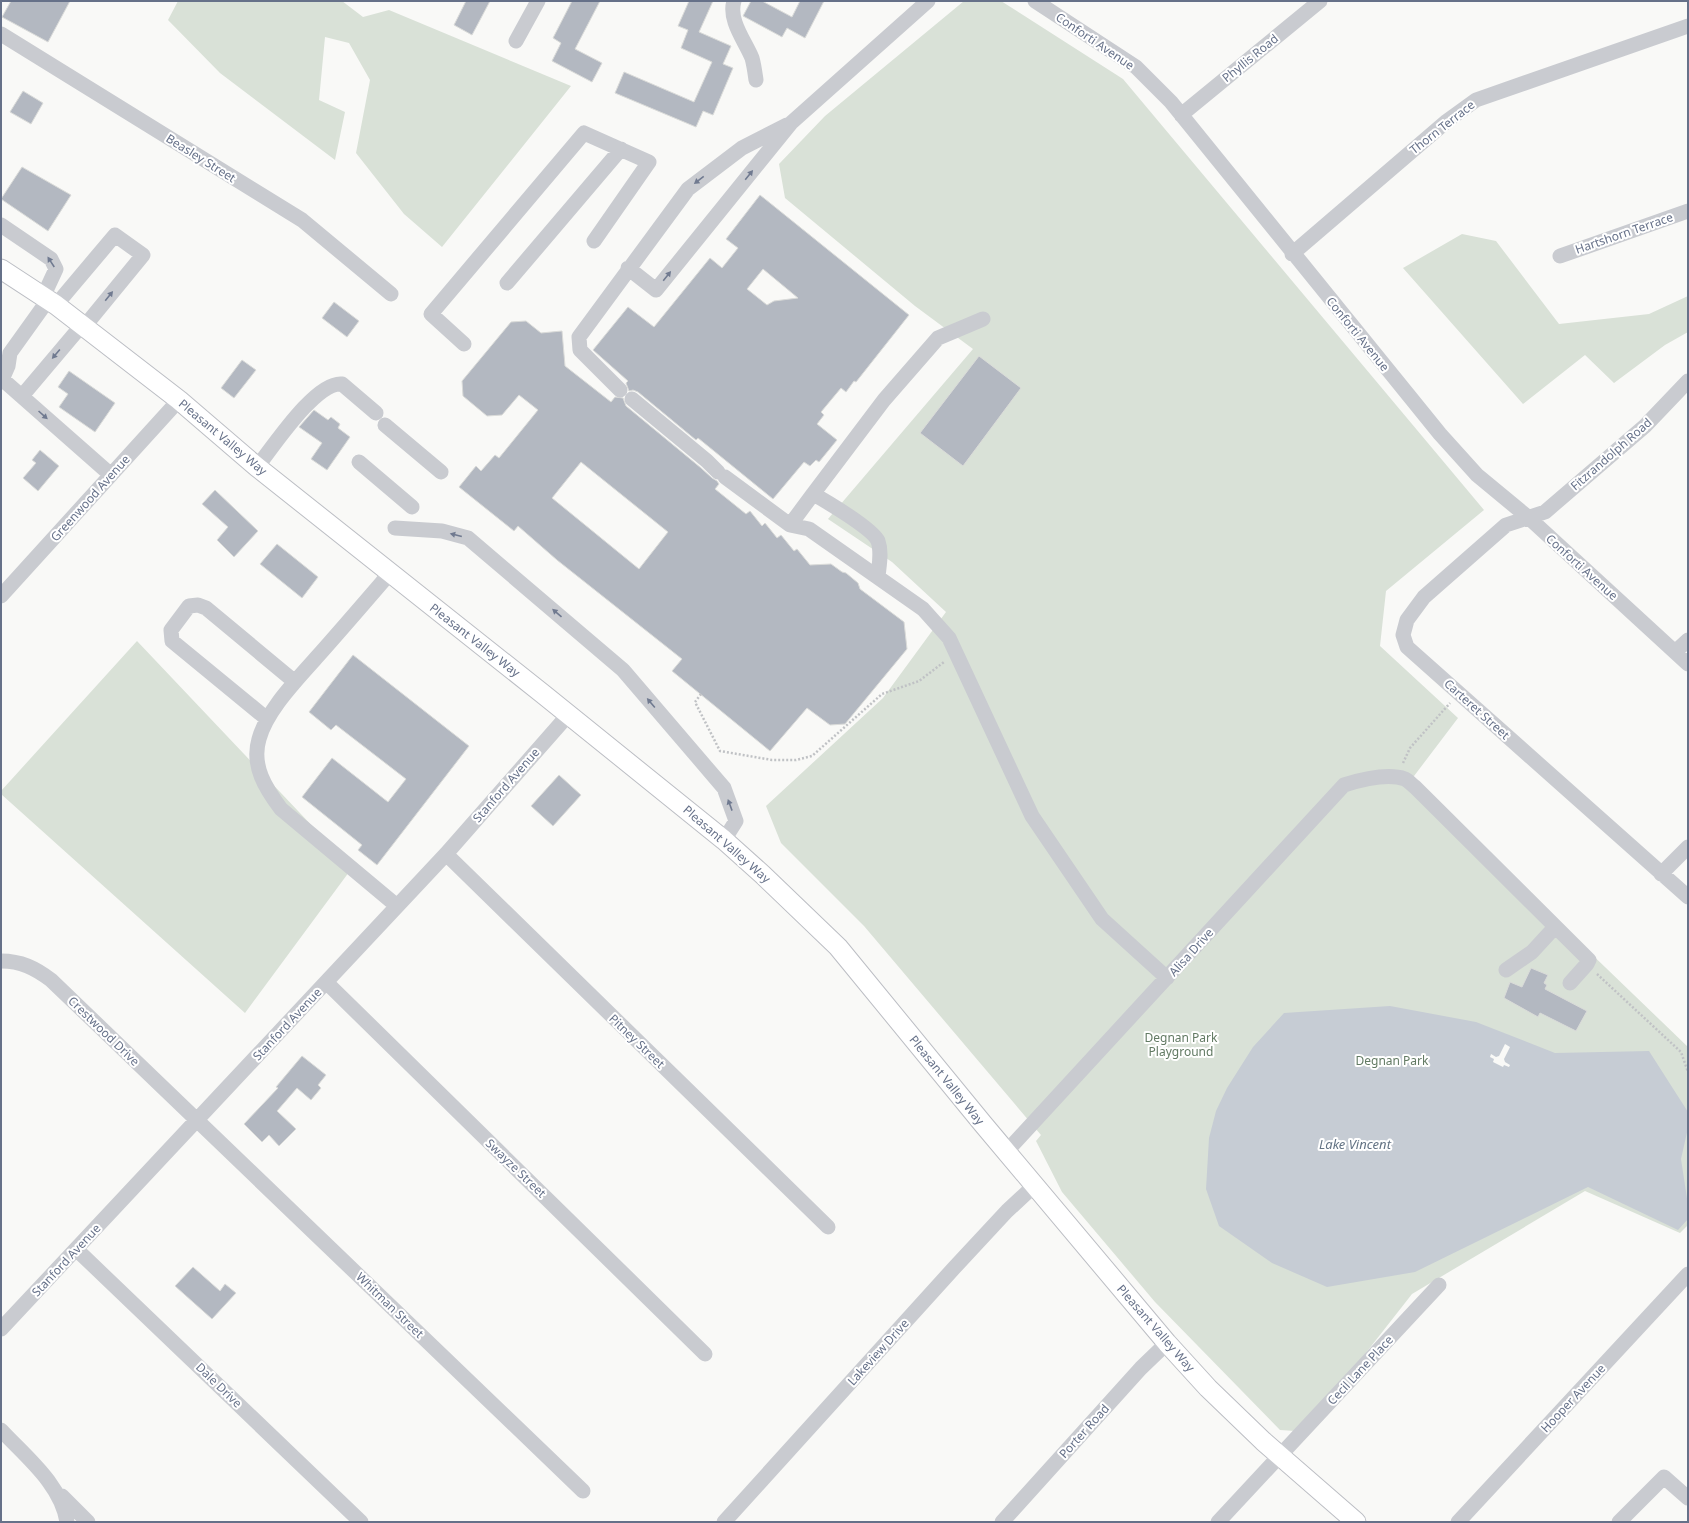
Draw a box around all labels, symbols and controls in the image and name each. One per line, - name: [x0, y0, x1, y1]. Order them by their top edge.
- street label: Conforti Avenue: [1052, 8, 1138, 74]
- street label: Phyllis Road: [1218, 30, 1282, 86]
- street label: Thorn Terrace: [1406, 96, 1478, 158]
- street label: Beasley Street: [163, 130, 240, 187]
- one-way arrow: [745, 170, 754, 180]
- one-way arrow: [694, 176, 705, 184]
- street label: Hartshorn Terrace: [1573, 208, 1675, 258]
- one-way arrow: [47, 257, 55, 267]
- one-way arrow: [663, 270, 672, 281]
- one-way arrow: [105, 291, 113, 302]
- street label: Conforti Avenue: [1323, 293, 1393, 375]
- one-way arrow: [52, 349, 61, 360]
- street label: Pleasant Valley Way: [175, 395, 272, 480]
- one-way arrow: [38, 410, 48, 419]
- street label: Fitzrandolph Road: [1567, 414, 1655, 494]
- street label: Greenwood Avenue: [47, 451, 134, 545]
- street label: Conforti Avenue: [1542, 530, 1622, 604]
- one-way arrow: [449, 531, 462, 537]
- street label: Pleasant Valley Way: [426, 599, 525, 681]
- one-way arrow: [552, 609, 563, 618]
- street label: Carteret Street: [1441, 675, 1514, 743]
- one-way arrow: [646, 698, 655, 709]
- street label: Stanford Avenue: [469, 744, 543, 826]
- one-way arrow: [727, 799, 733, 811]
- street label: Pleasant Valley Way: [680, 801, 775, 887]
- street label: Alisa Drive: [1165, 924, 1217, 980]
- street label: Stanford Avenue: [249, 984, 325, 1064]
- street label: Crestwood Drive: [65, 992, 144, 1070]
- street label: Pitney Street: [605, 1010, 669, 1072]
- park label: Degnan Park Playground: [1145, 1029, 1218, 1060]
- street label: Pleasant Valley Way: [906, 1032, 989, 1129]
- park label: Degnan Park: [1356, 1052, 1429, 1069]
- street label: Swayze Street: [482, 1135, 550, 1202]
- water label: Lake Vincent: [1319, 1135, 1392, 1153]
- street label: Stanford Avenue: [28, 1220, 104, 1300]
- street label: Whitman Street: [352, 1268, 428, 1342]
- street label: Pleasant Valley Way: [1113, 1281, 1199, 1376]
- street label: Lakeview Drive: [844, 1315, 913, 1389]
- street label: Cecil Lane Place: [1323, 1331, 1397, 1408]
- street label: Dale Drive: [192, 1359, 246, 1411]
- street label: Hooper Avenue: [1537, 1360, 1609, 1436]
- street label: Porter Road: [1055, 1400, 1113, 1462]

